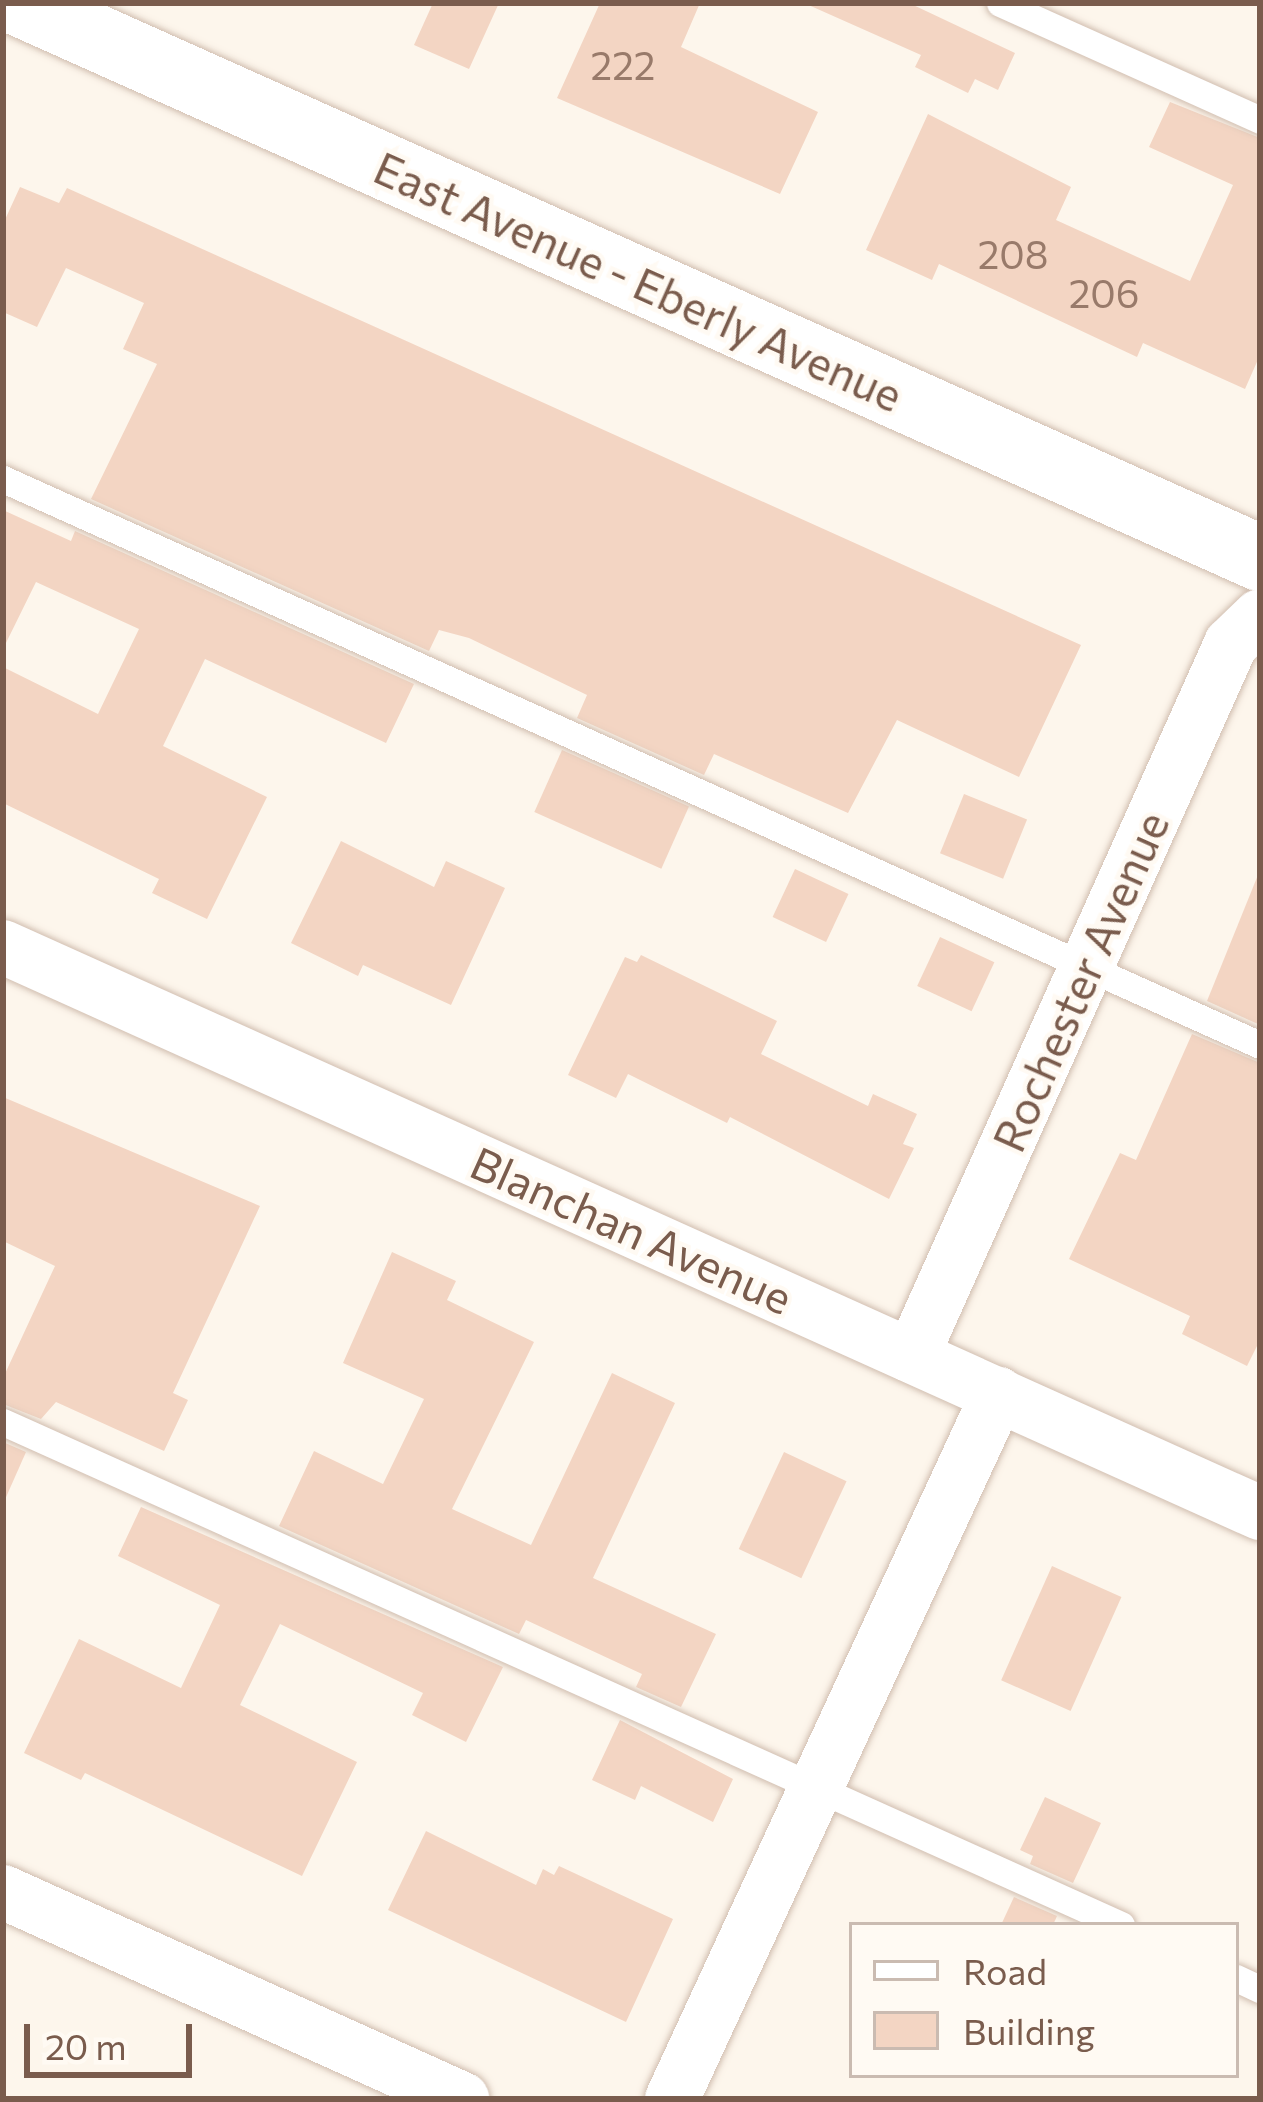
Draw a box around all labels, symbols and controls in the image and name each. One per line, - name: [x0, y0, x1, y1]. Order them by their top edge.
- house number: 222: [591, 41, 655, 87]
- street label: East Avenue - Eberly Avenue: [367, 139, 911, 421]
- house number: 208: [978, 230, 1048, 276]
- house number: 206: [1069, 269, 1139, 315]
- street label: Rochester Avenue: [980, 803, 1178, 1159]
- street label: Blanchan Avenue: [463, 1134, 801, 1324]
- legend: [849, 1922, 1239, 2078]
- text: Road: [963, 1948, 1047, 1992]
- scale bar: [30, 2000, 198, 2074]
- text: Building: [963, 2008, 1095, 2052]
- text: 20 m: [45, 2023, 127, 2067]

